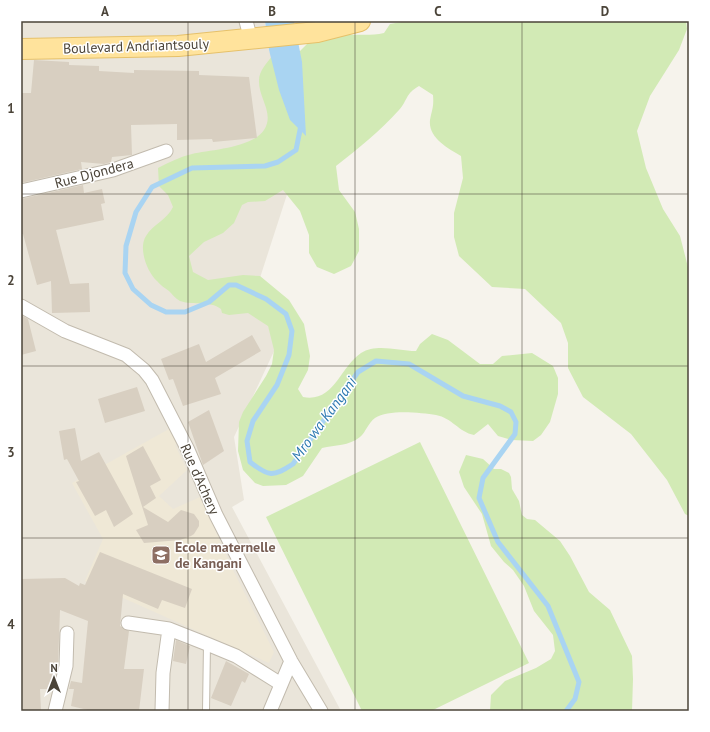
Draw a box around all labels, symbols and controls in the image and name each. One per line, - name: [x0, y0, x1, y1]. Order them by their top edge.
- text: A: [101, 3, 109, 20]
- text: B: [268, 3, 276, 20]
- text: C: [434, 3, 442, 20]
- text: D: [601, 3, 609, 20]
- street label: Boulevard Andriantsouly: [63, 34, 210, 58]
- text: 1: [7, 100, 15, 117]
- street label: Rue Djondera: [53, 154, 135, 192]
- text: 2: [7, 272, 15, 289]
- water label: Mro wa Kangani: [287, 372, 361, 464]
- street label: Rue d'Achery: [176, 441, 224, 518]
- text: 3: [7, 444, 15, 461]
- place label: Ecole maternelle de Kangani: [175, 538, 276, 572]
- school or university icon: Ecole maternelle de Kangani: [150, 544, 172, 566]
- text: 4: [7, 616, 15, 633]
- north arrow: [34, 658, 74, 698]
- text: N: [50, 661, 58, 675]

